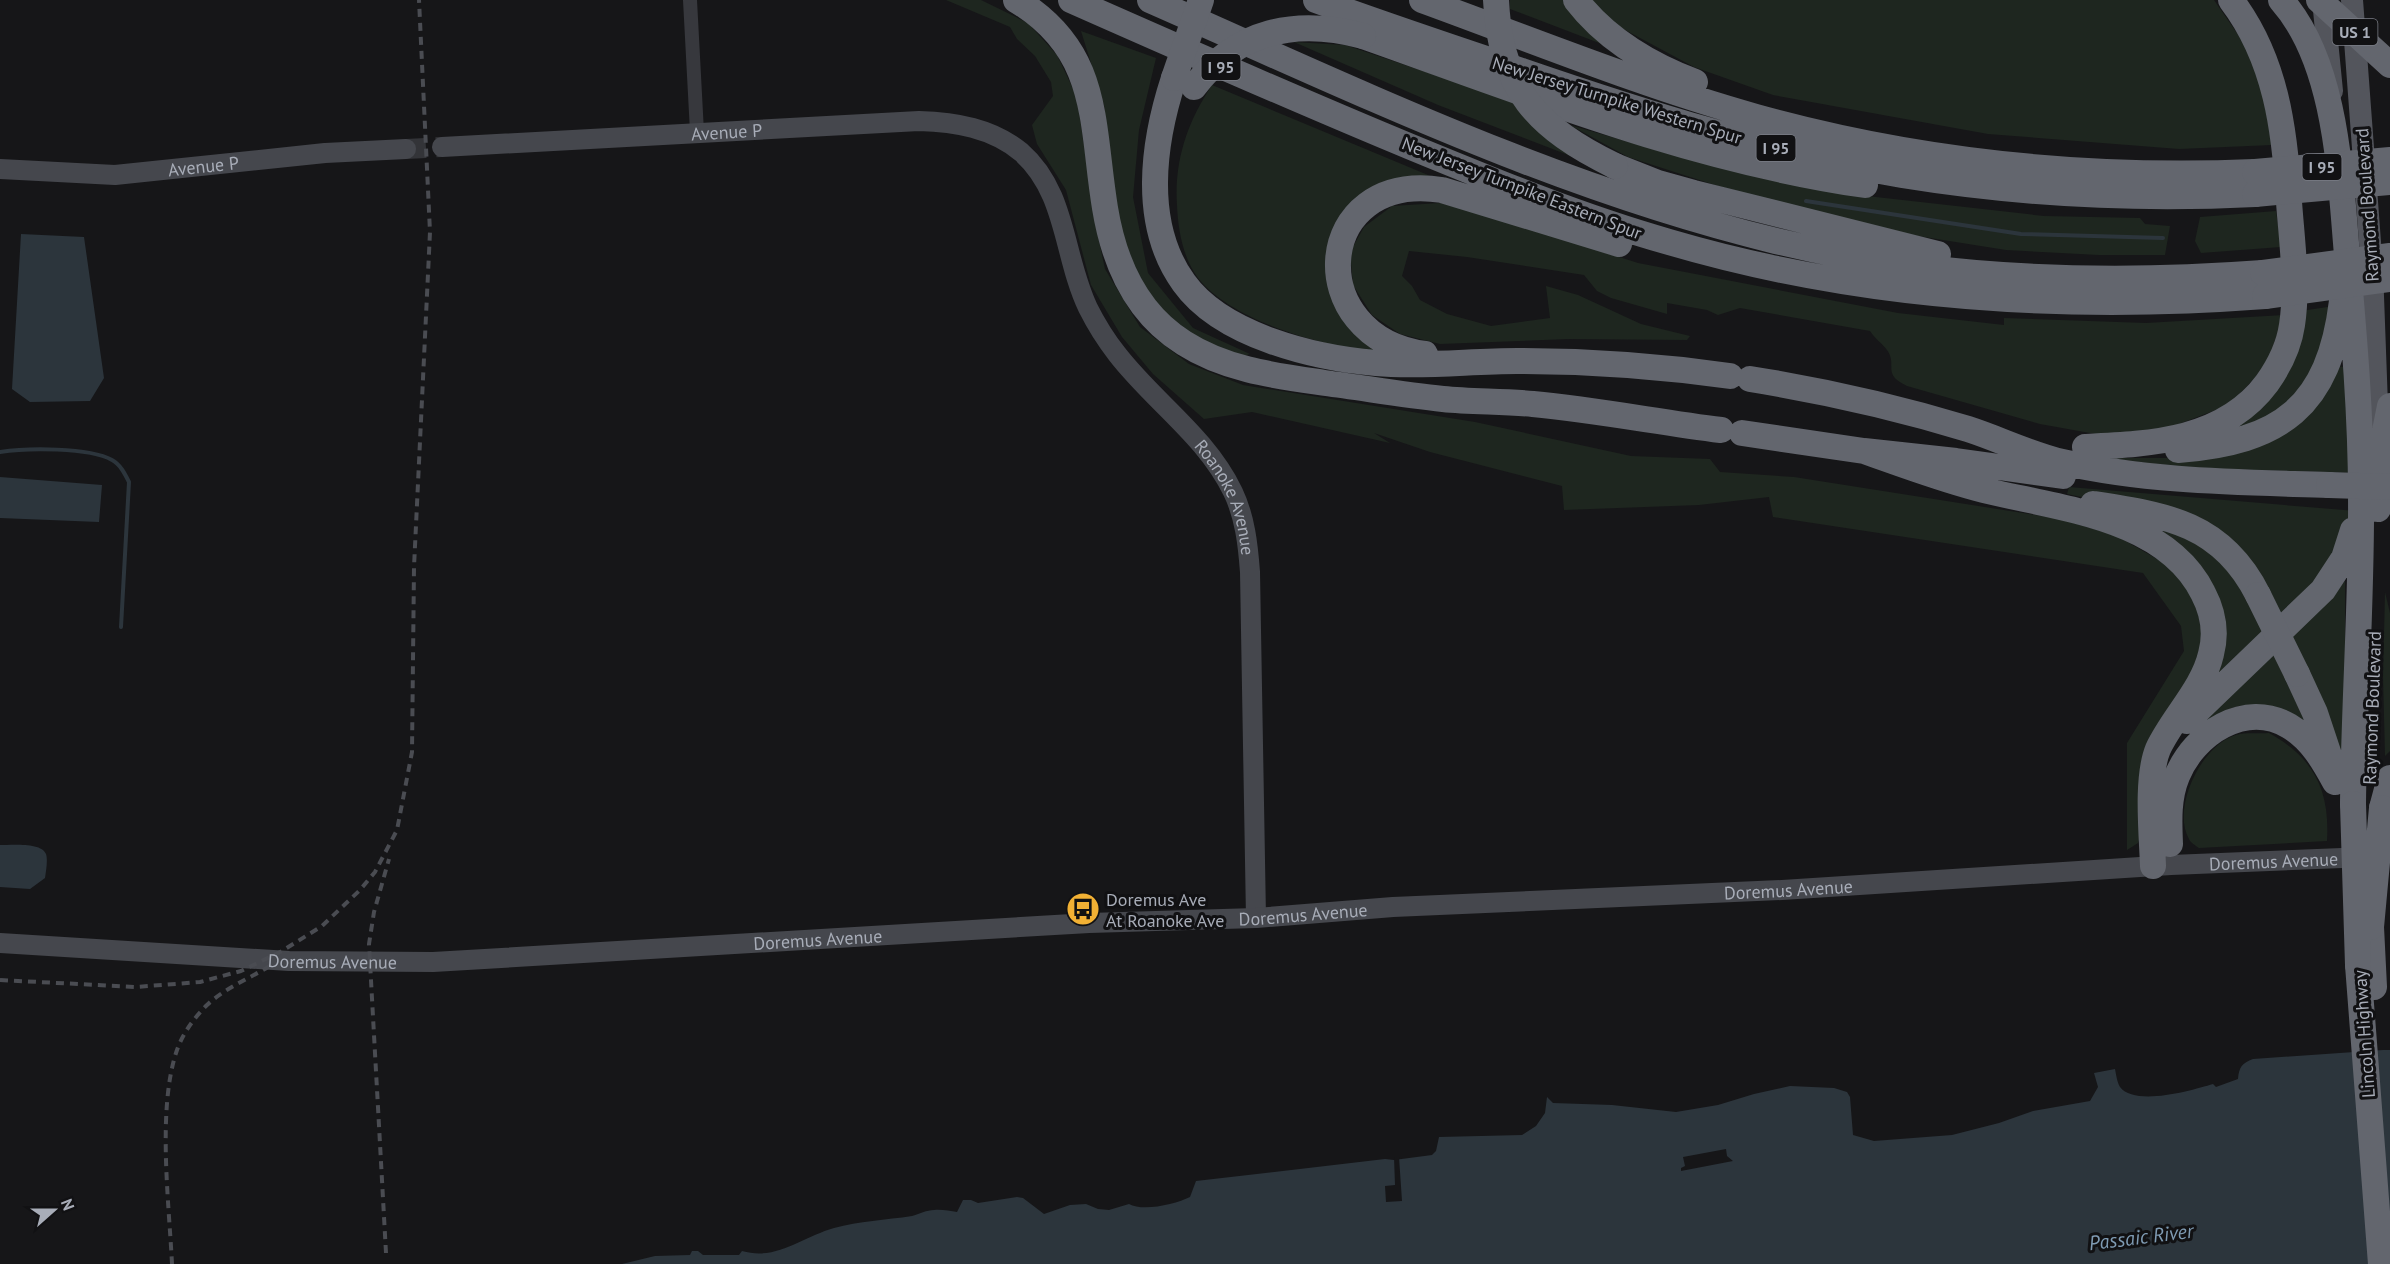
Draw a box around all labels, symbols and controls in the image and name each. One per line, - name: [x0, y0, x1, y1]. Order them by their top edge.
- road number: US 1: [2332, 19, 2378, 45]
- street label: New Jersey Turnpike Western Spur: [1489, 51, 1745, 149]
- road number: I 95: [1202, 54, 1240, 80]
- street label: Avenue P: [690, 118, 763, 145]
- street label: Raymond Boulevard: [2350, 128, 2384, 282]
- street label: New Jersey Turnpike Eastern Spur: [1399, 132, 1645, 244]
- road number: I 95: [1756, 135, 1796, 161]
- street label: Avenue P: [167, 151, 240, 181]
- road number: I 95: [2302, 154, 2342, 180]
- street label: Roanoke Avenue: [1190, 434, 1260, 556]
- street label: Raymond Boulevard: [2358, 631, 2386, 785]
- street label: Doremus Avenue: [2209, 847, 2338, 875]
- street label: Doremus Avenue: [1723, 874, 1854, 904]
- place label: Doremus Ave At Roanoke Ave: [1106, 888, 1224, 932]
- bus stop icon: Doremus Ave At Roanoke Ave: [1065, 891, 1101, 927]
- street label: Doremus Avenue: [1238, 898, 1368, 930]
- street label: Doremus Avenue: [753, 924, 883, 954]
- street label: Doremus Avenue: [267, 948, 397, 973]
- street label: Lincoln Highway: [2348, 969, 2380, 1099]
- north arrow: [24, 1180, 84, 1240]
- text: N: [57, 1196, 79, 1213]
- water label: Passaic River: [2087, 1218, 2196, 1256]

